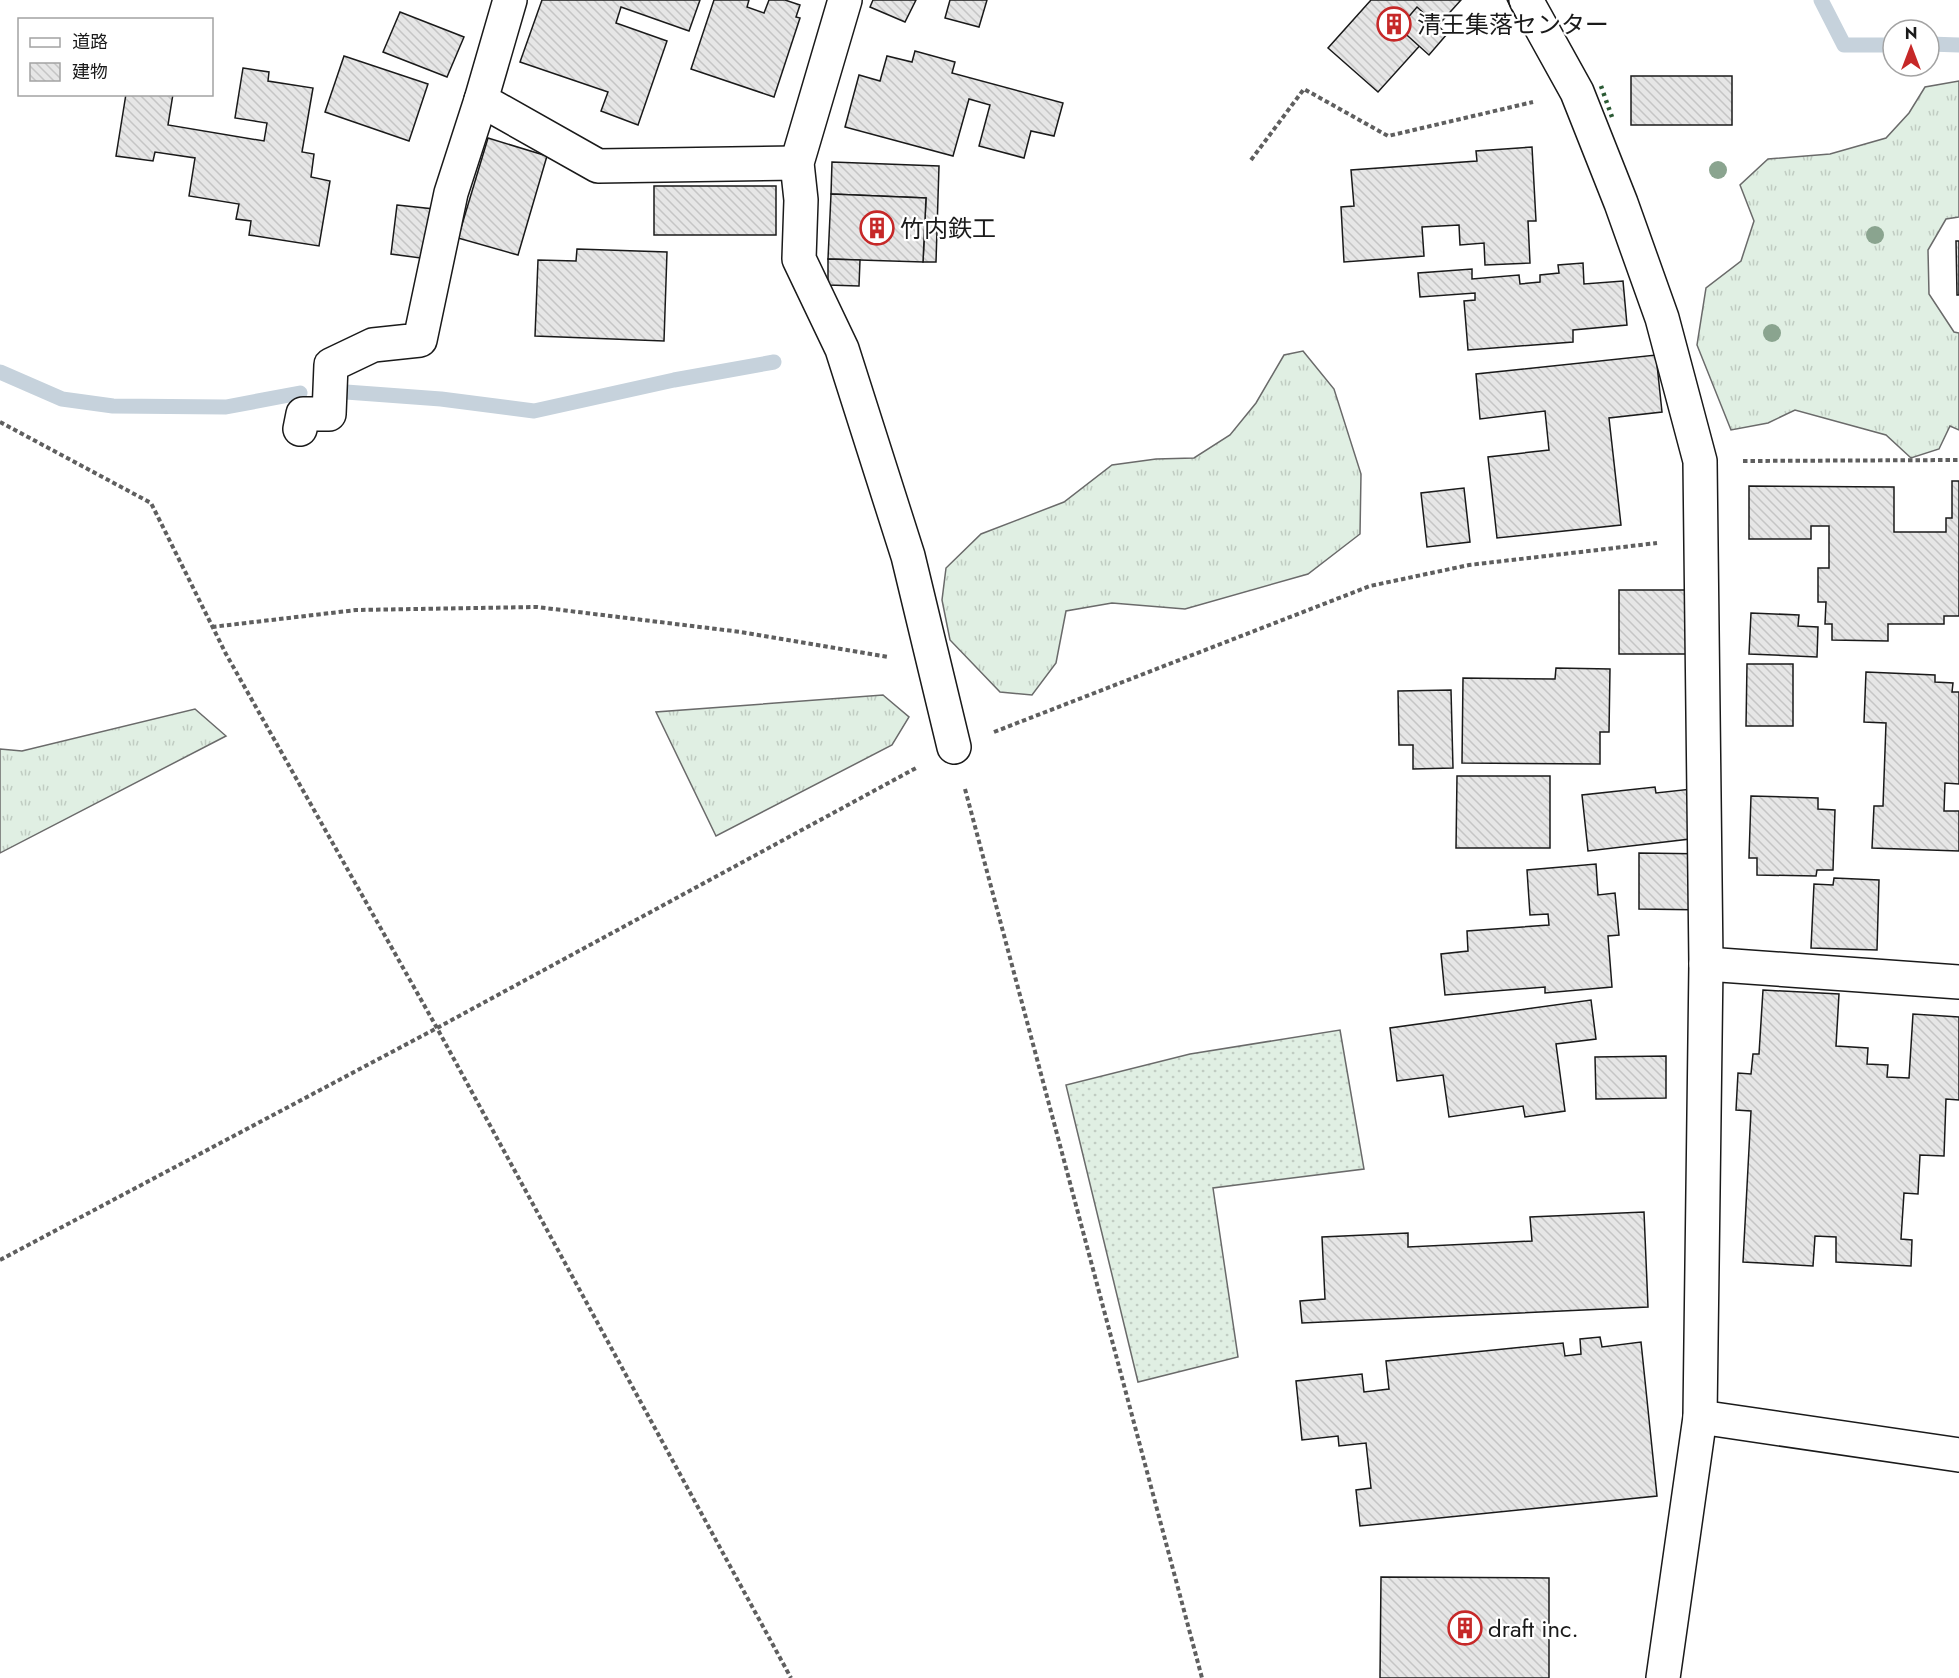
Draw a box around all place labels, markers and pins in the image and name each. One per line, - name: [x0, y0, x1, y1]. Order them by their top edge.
- building icon: 清王集落センター: [1376, 6, 1412, 42]
- place label: 清王集落センター: [1417, 7, 1609, 42]
- building icon: 竹内鉄工: [859, 210, 895, 246]
- place label: 竹内鉄工: [900, 211, 996, 246]
- building icon: draft inc.: [1447, 1610, 1483, 1646]
- place label: draft inc.: [1488, 1611, 1579, 1646]

